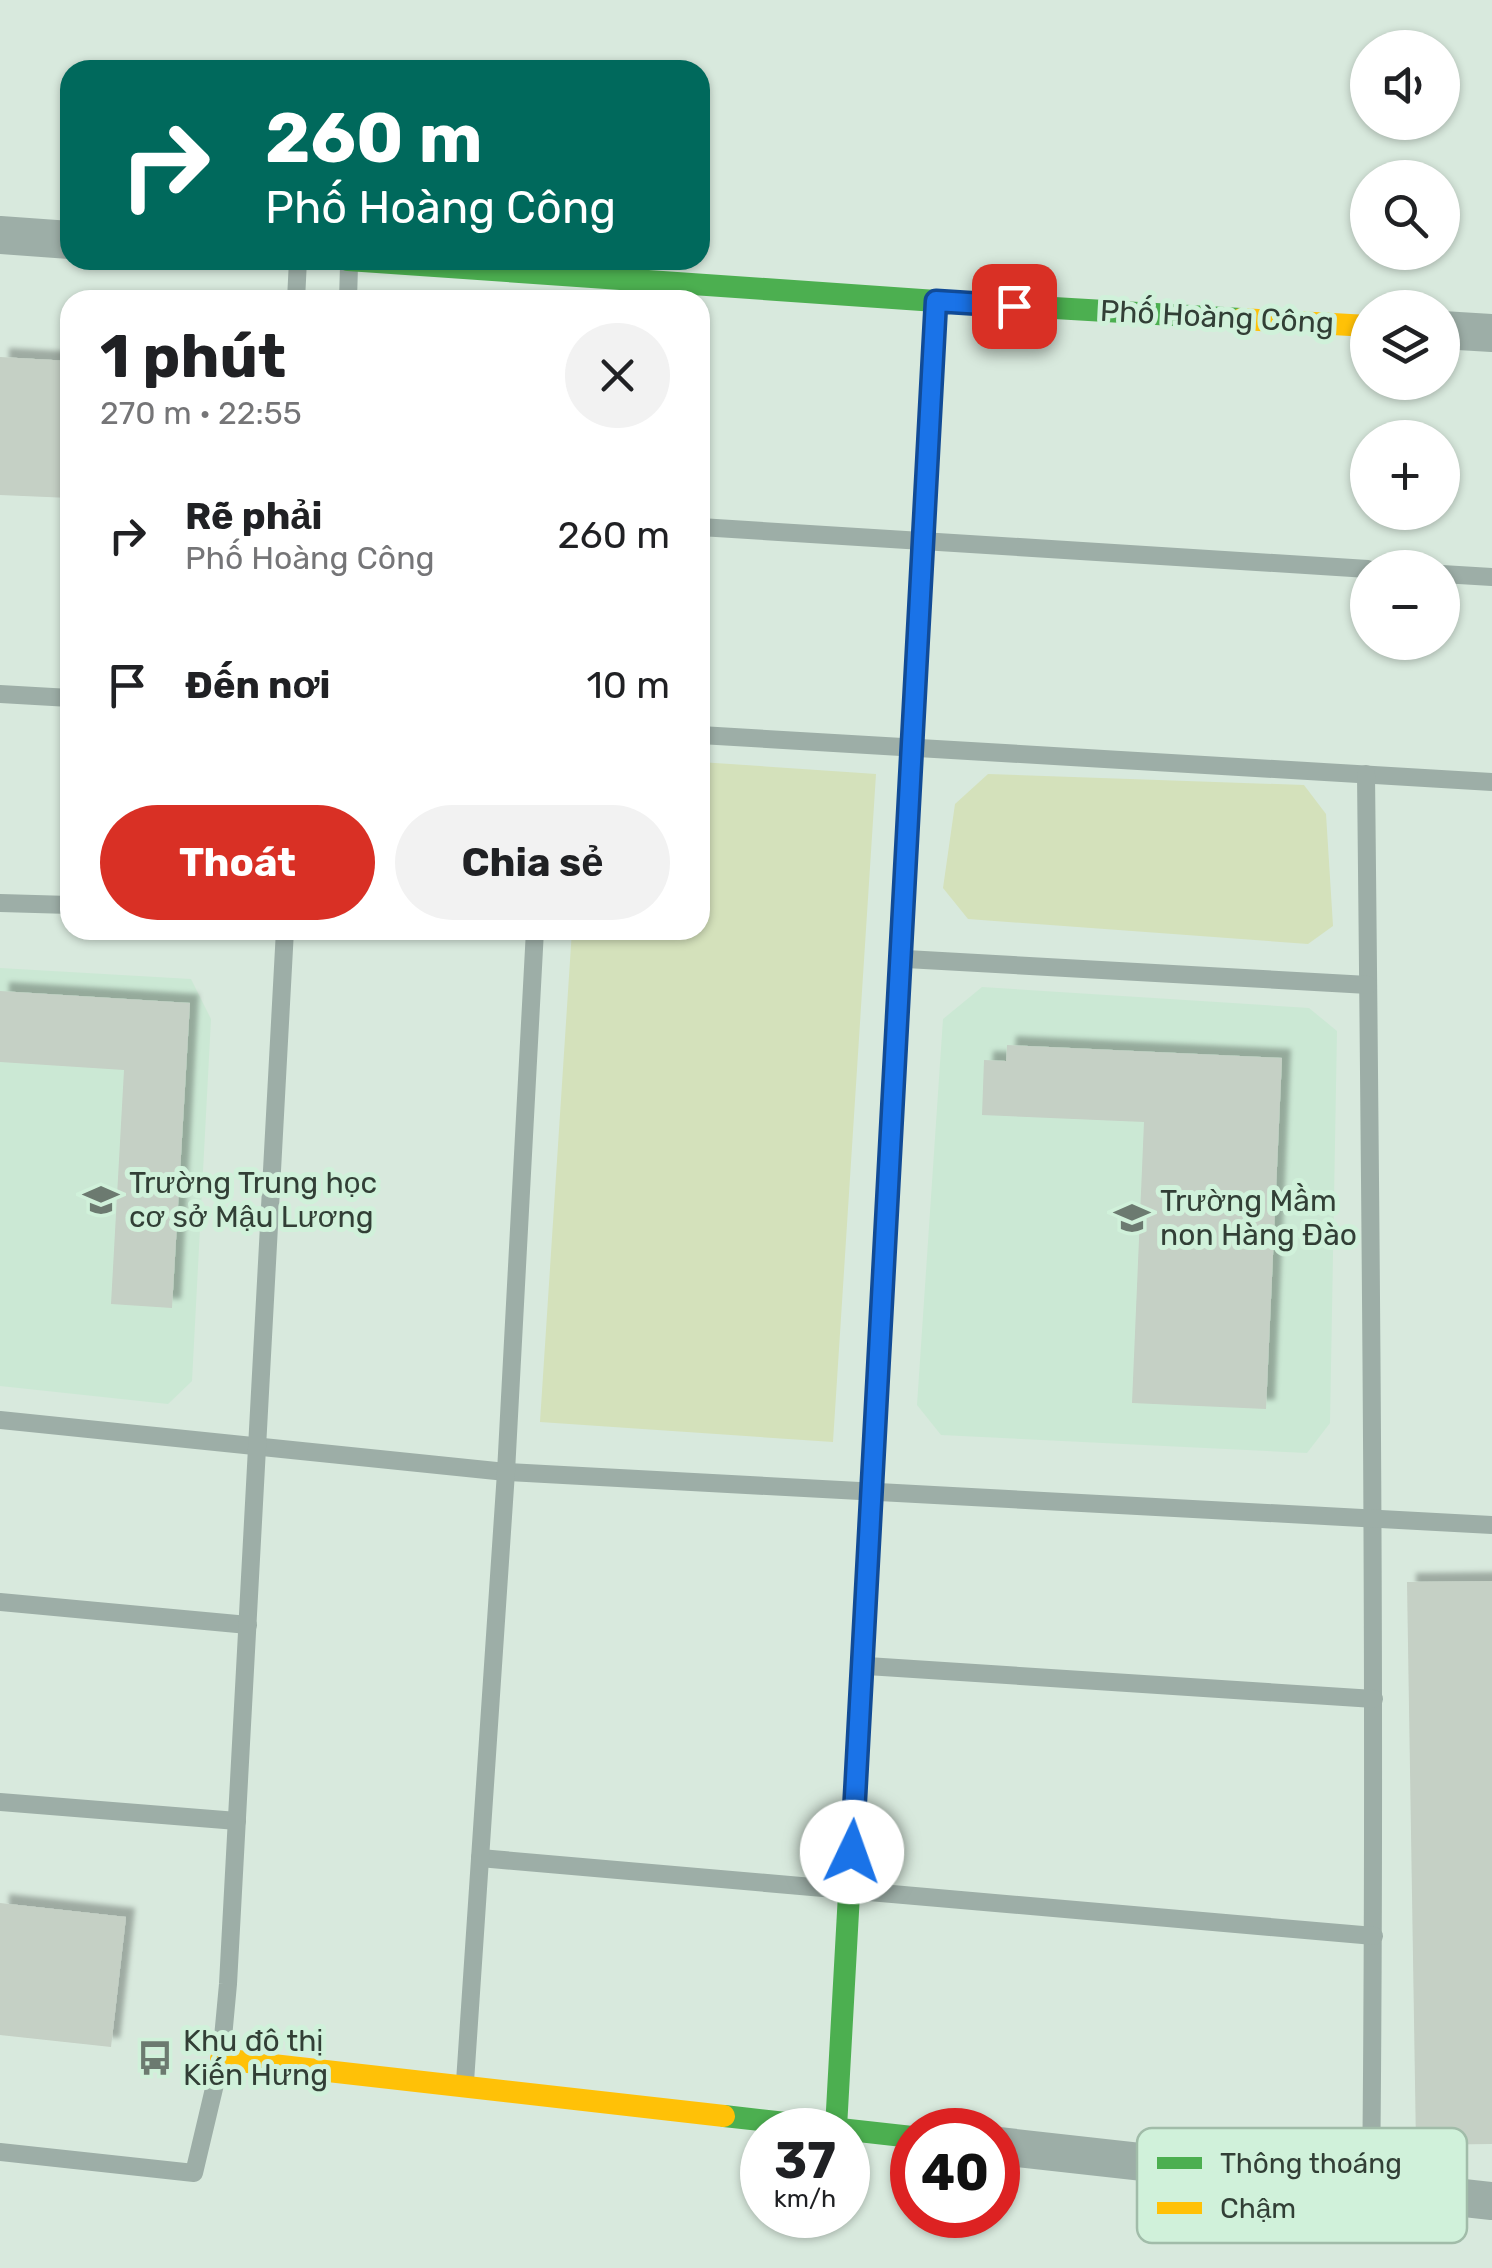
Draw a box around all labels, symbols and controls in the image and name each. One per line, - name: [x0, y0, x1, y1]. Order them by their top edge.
- map controls: [1350, 30, 1460, 660]
- button: sound: [1350, 30, 1460, 140]
- text: 260 m: [265, 97, 483, 180]
- icon: right: [100, 100, 230, 230]
- button: search: [1350, 160, 1460, 270]
- text: Phố Hoàng Công: [265, 181, 616, 234]
- pin: [972, 264, 1057, 349]
- icon: arrive: [987, 279, 1042, 334]
- button: layers: [1350, 290, 1460, 400]
- street label: Phố Hoàng Công: [1099, 293, 1335, 341]
- text: 1 phút: [100, 321, 286, 392]
- button: close: [565, 323, 670, 428]
- text: 270 m · 22:55: [100, 394, 302, 432]
- button: +: [1350, 420, 1460, 530]
- text: Rẽ phải: [185, 493, 322, 539]
- icon: right: [100, 508, 155, 563]
- text: 260 m: [558, 512, 670, 558]
- text: Phố Hoàng Công: [185, 539, 435, 577]
- button: −: [1350, 550, 1460, 660]
- icon: arrive: [100, 658, 155, 713]
- text: Đến nơi: [185, 662, 330, 708]
- text: 10 m: [587, 662, 670, 708]
- button: Thoát: [100, 805, 375, 920]
- button: Chia sẻ: [395, 805, 670, 920]
- place label: Trường Trung học cơ sở Mậu Lương: [129, 1165, 377, 1235]
- school or university icon: Trường Trung học cơ sở Mậu Lương: [82, 1181, 120, 1219]
- place label: Trường Mầm non Hàng Đào: [1160, 1183, 1357, 1253]
- school or university icon: Trường Mầm non Hàng Đào: [1113, 1199, 1151, 1237]
- position arrow: [800, 1800, 904, 1904]
- place label: Khu đô thị Kiến Hưng: [183, 2023, 328, 2093]
- bus stop icon: Khu đô thị Kiến Hưng: [136, 2039, 174, 2077]
- speed limit sign: 40: [890, 2108, 1020, 2238]
- legend: [1137, 2128, 1467, 2243]
- text: 37: [774, 2131, 836, 2191]
- text: Thông thoáng: [1220, 2147, 1402, 2180]
- text: km/h: [774, 2184, 836, 2213]
- text: Chậm: [1220, 2192, 1296, 2225]

